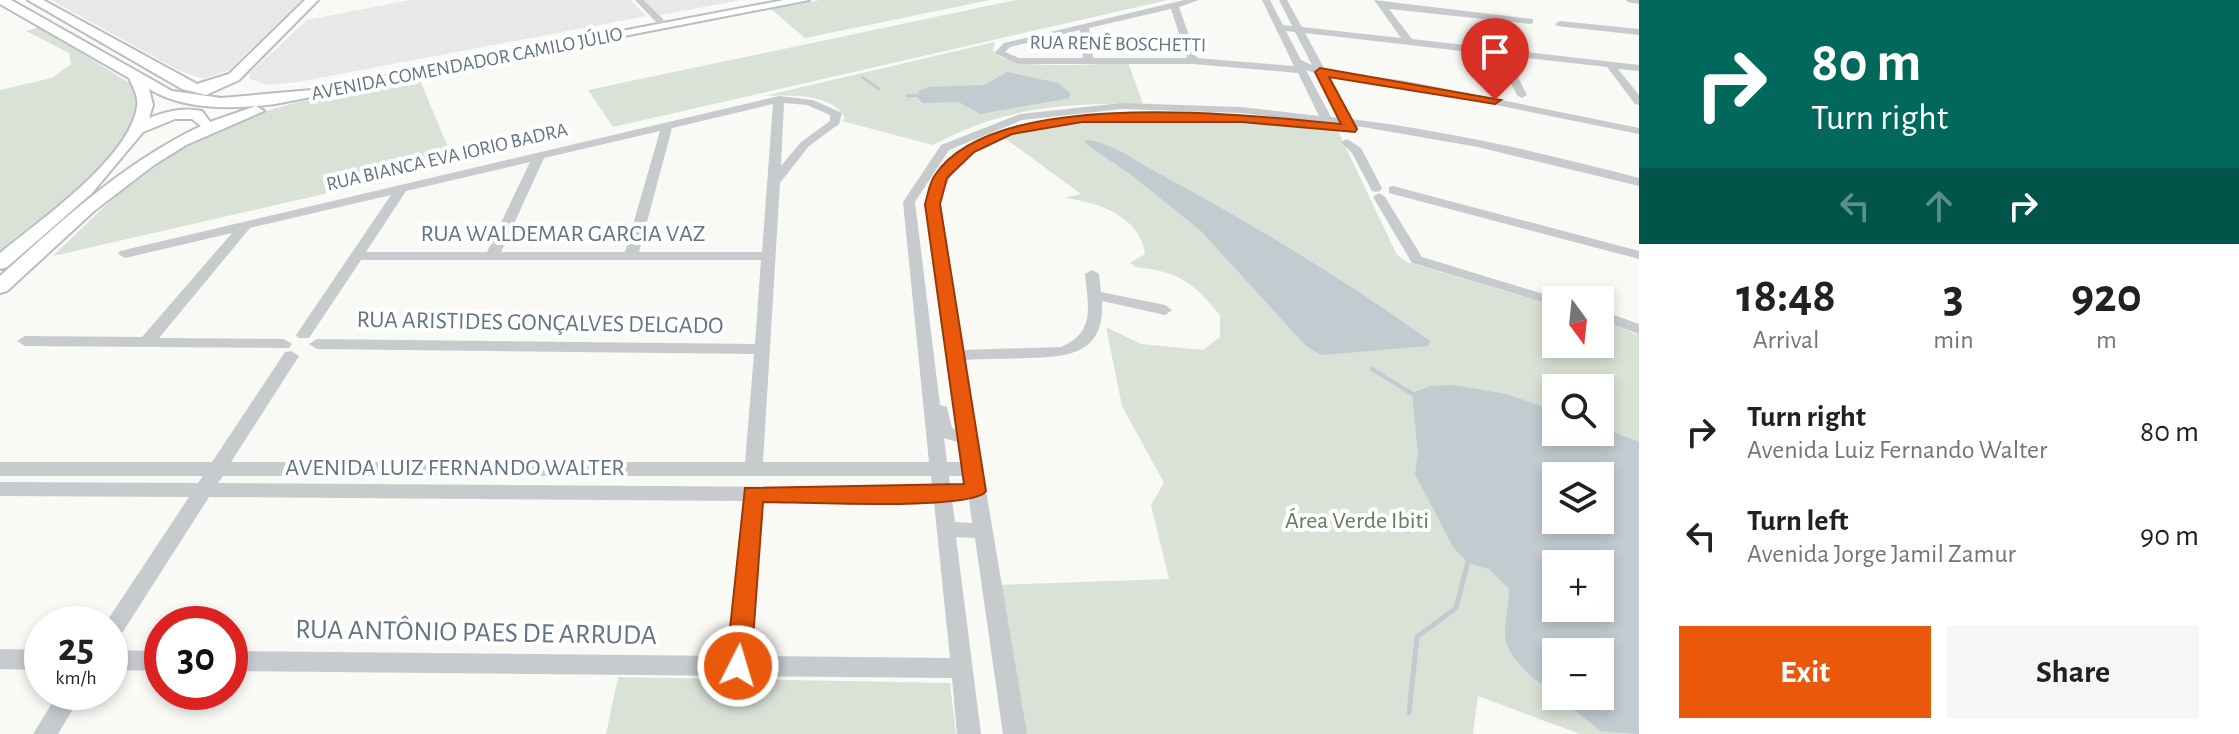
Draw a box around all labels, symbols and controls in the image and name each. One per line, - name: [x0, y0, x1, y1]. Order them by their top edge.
- pin: [1461, 18, 1529, 100]
- street label: AVENIDA COMENDADOR CAMILO JÚLIO: [310, 23, 624, 104]
- icon: arrive: [1473, 30, 1517, 74]
- street label: RUA RENÊ BOSCHETTI: [1030, 31, 1206, 56]
- icon: right: [1679, 32, 1783, 136]
- text: 80 m: [1811, 35, 1921, 91]
- text: Turn right: [1811, 100, 1948, 136]
- street label: RUA BIANCA EVA IORIO BADRA: [324, 119, 570, 195]
- icon: left: [1833, 184, 1877, 228]
- icon: ahead: [1917, 184, 1961, 228]
- icon: right: [2001, 184, 2045, 228]
- street label: RUA WALDEMAR GARCIA VAZ: [421, 222, 705, 246]
- text: 18:48: [1736, 273, 1836, 321]
- text: 3: [1943, 273, 1964, 321]
- text: 920: [2071, 273, 2142, 321]
- north arrow: [1542, 286, 1614, 358]
- map controls: [1542, 286, 1614, 710]
- street label: RUA ARISTIDES GONÇALVES DELGADO: [356, 308, 724, 338]
- text: Arrival: [1753, 327, 1820, 353]
- text: min: [1933, 327, 1974, 353]
- text: m: [2096, 327, 2117, 353]
- button: search: [1542, 374, 1614, 446]
- text: Turn right: [1747, 402, 1866, 432]
- icon: right: [1679, 410, 1723, 454]
- text: 80 m: [2140, 417, 2199, 447]
- text: Avenida Luiz Fernando Walter: [1747, 437, 2047, 463]
- street label: AVENIDA LUIZ FERNANDO WALTER: [285, 456, 625, 480]
- button: layers: [1542, 462, 1614, 534]
- text: Turn left: [1747, 506, 1848, 536]
- park label: Área Verde Ibiti: [1285, 507, 1429, 533]
- icon: left: [1679, 514, 1723, 558]
- text: 90 m: [2140, 521, 2199, 551]
- text: Avenida Jorge Jamil Zamur: [1747, 541, 2016, 567]
- button: +: [1542, 550, 1614, 622]
- speed limit sign: 30: [144, 606, 248, 710]
- street label: RUA ANTÔNIO PAES DE ARRUDA: [295, 614, 657, 650]
- position arrow: [696, 624, 780, 708]
- button: Exit: [1679, 626, 1931, 718]
- button: Share: [1947, 626, 2199, 718]
- text: 25: [58, 628, 94, 668]
- button: −: [1542, 638, 1614, 710]
- text: km/h: [55, 668, 97, 688]

